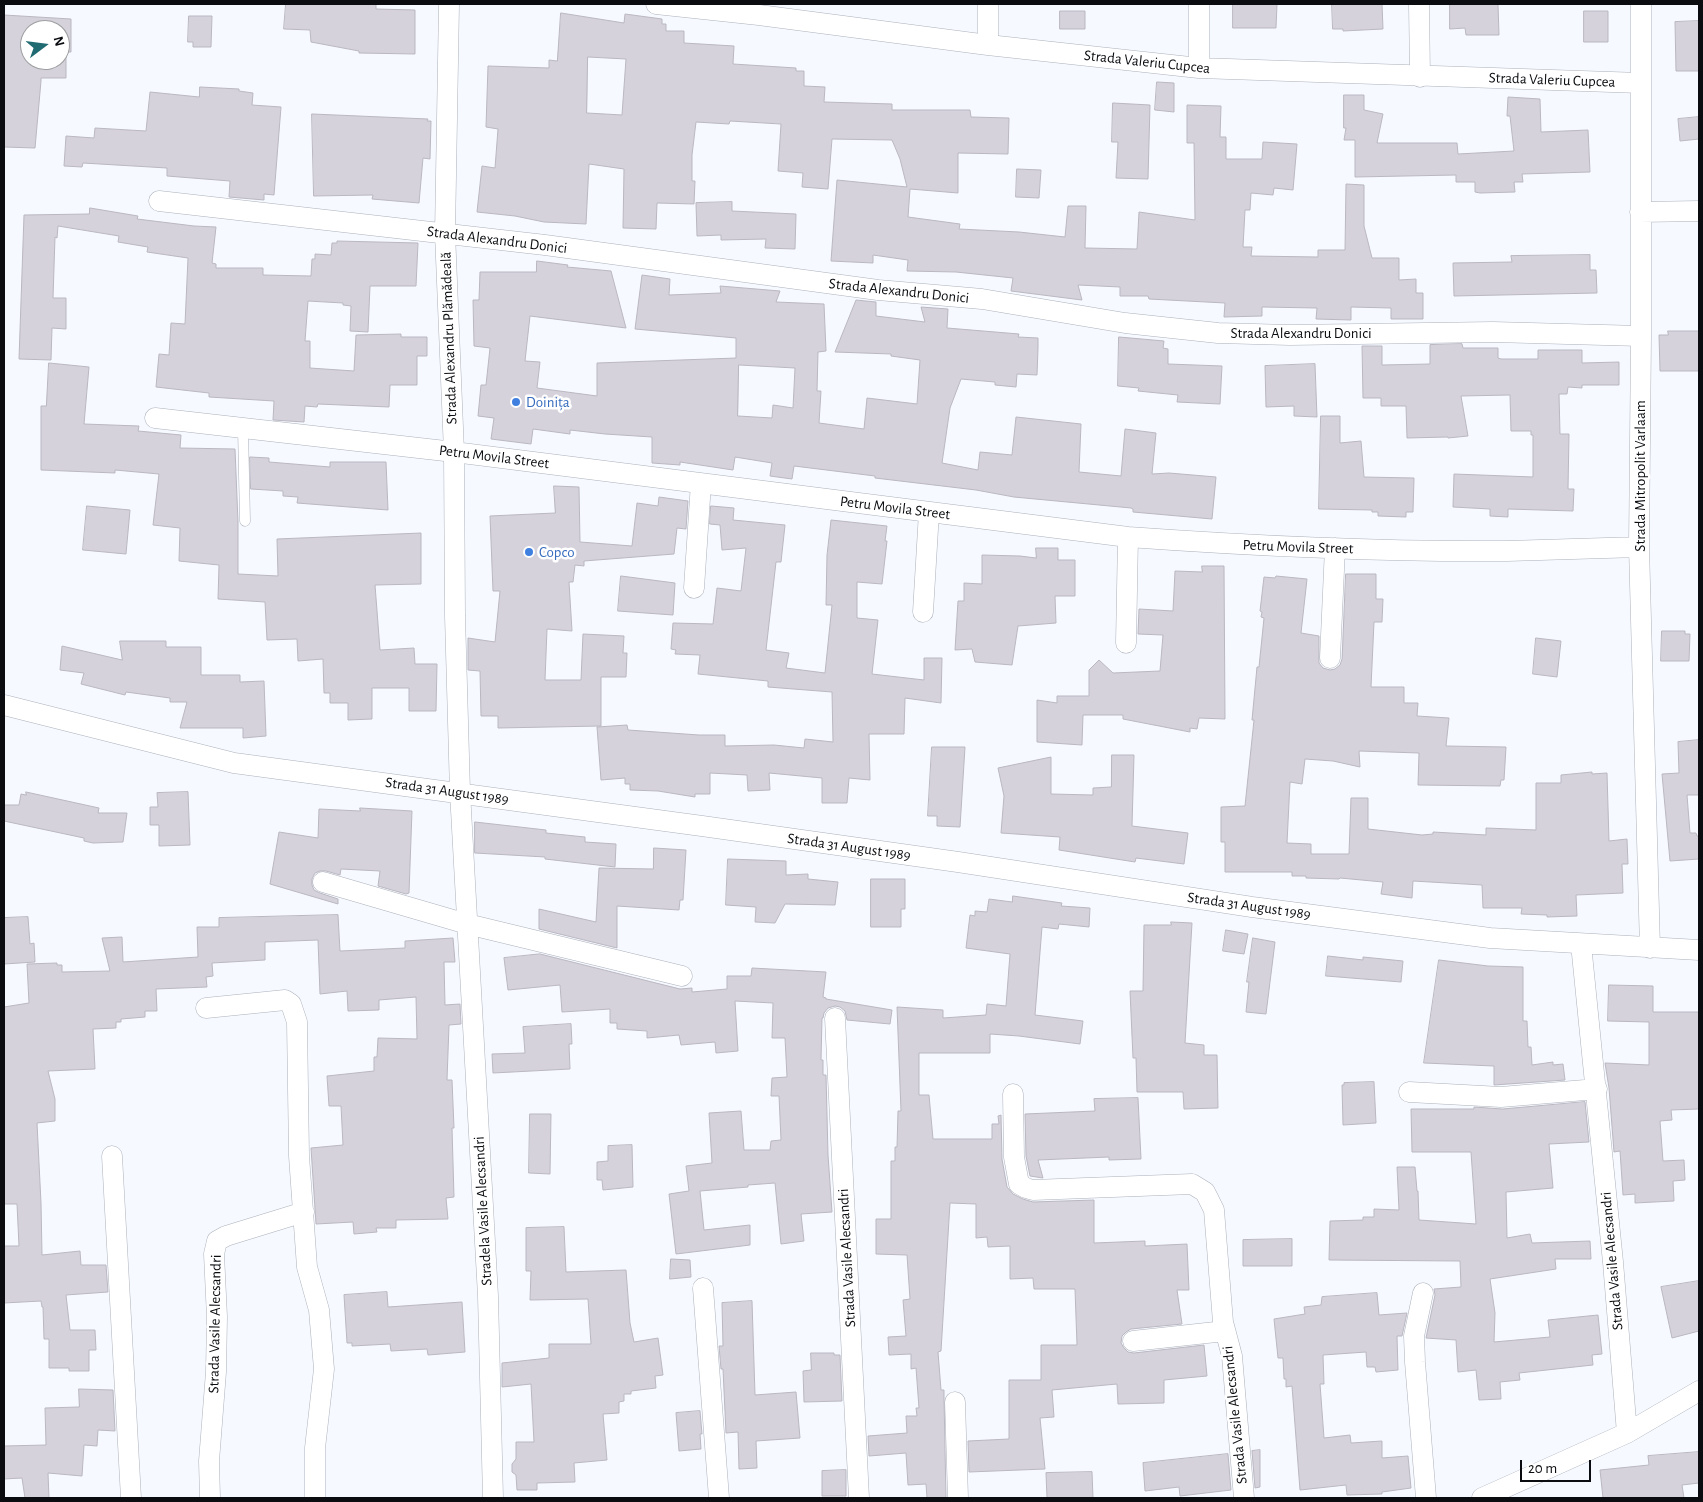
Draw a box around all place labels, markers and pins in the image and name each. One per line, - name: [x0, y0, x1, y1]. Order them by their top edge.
- place label: Doinița: [526, 393, 570, 411]
- marker: Doinița: [510, 396, 522, 408]
- place label: Copco: [539, 543, 575, 561]
- marker: Copco: [523, 546, 535, 558]

